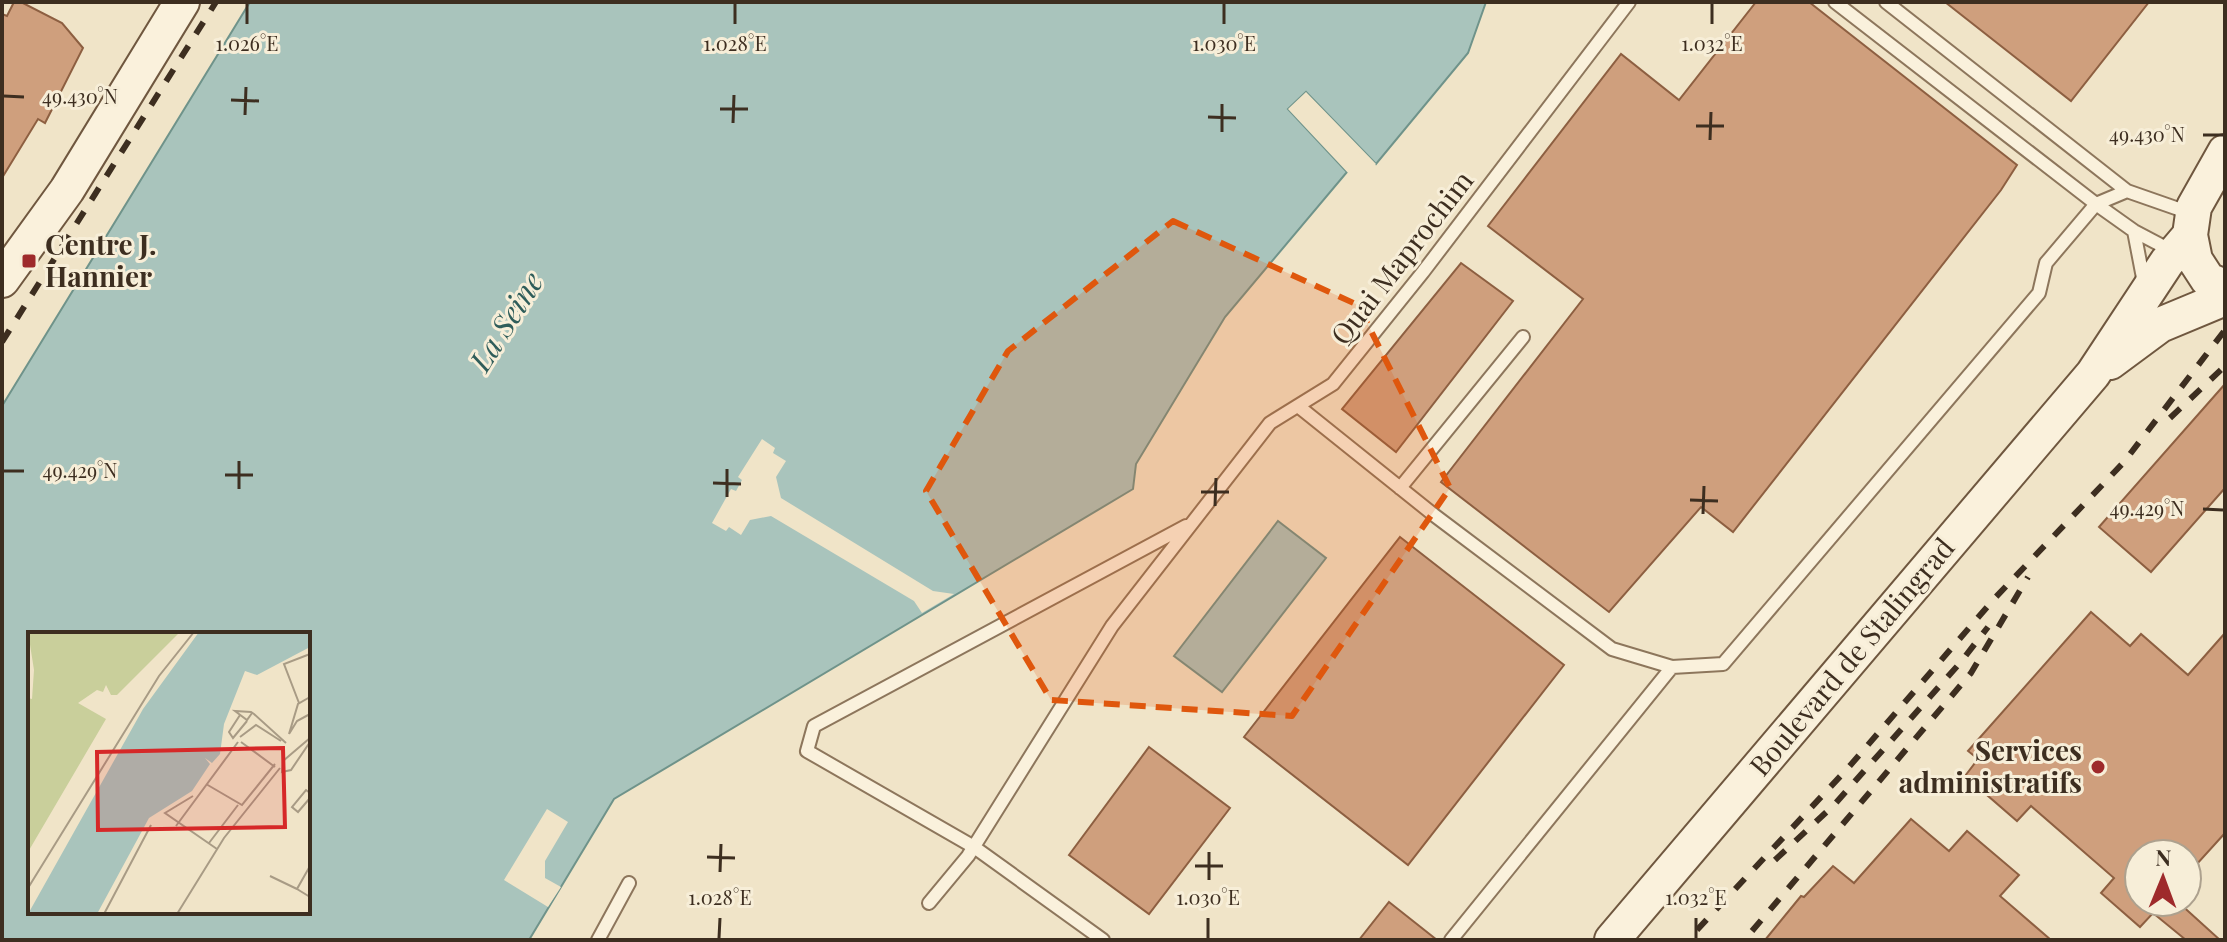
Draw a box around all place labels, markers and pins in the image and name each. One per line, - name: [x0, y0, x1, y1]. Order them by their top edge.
- place label: Centre J. Hannier: [45, 225, 156, 294]
- marker: Centre J. Hannier: [20, 252, 38, 270]
- place label: Services administratifs: [1899, 731, 2082, 800]
- marker: Services administratifs: [2089, 758, 2107, 776]

